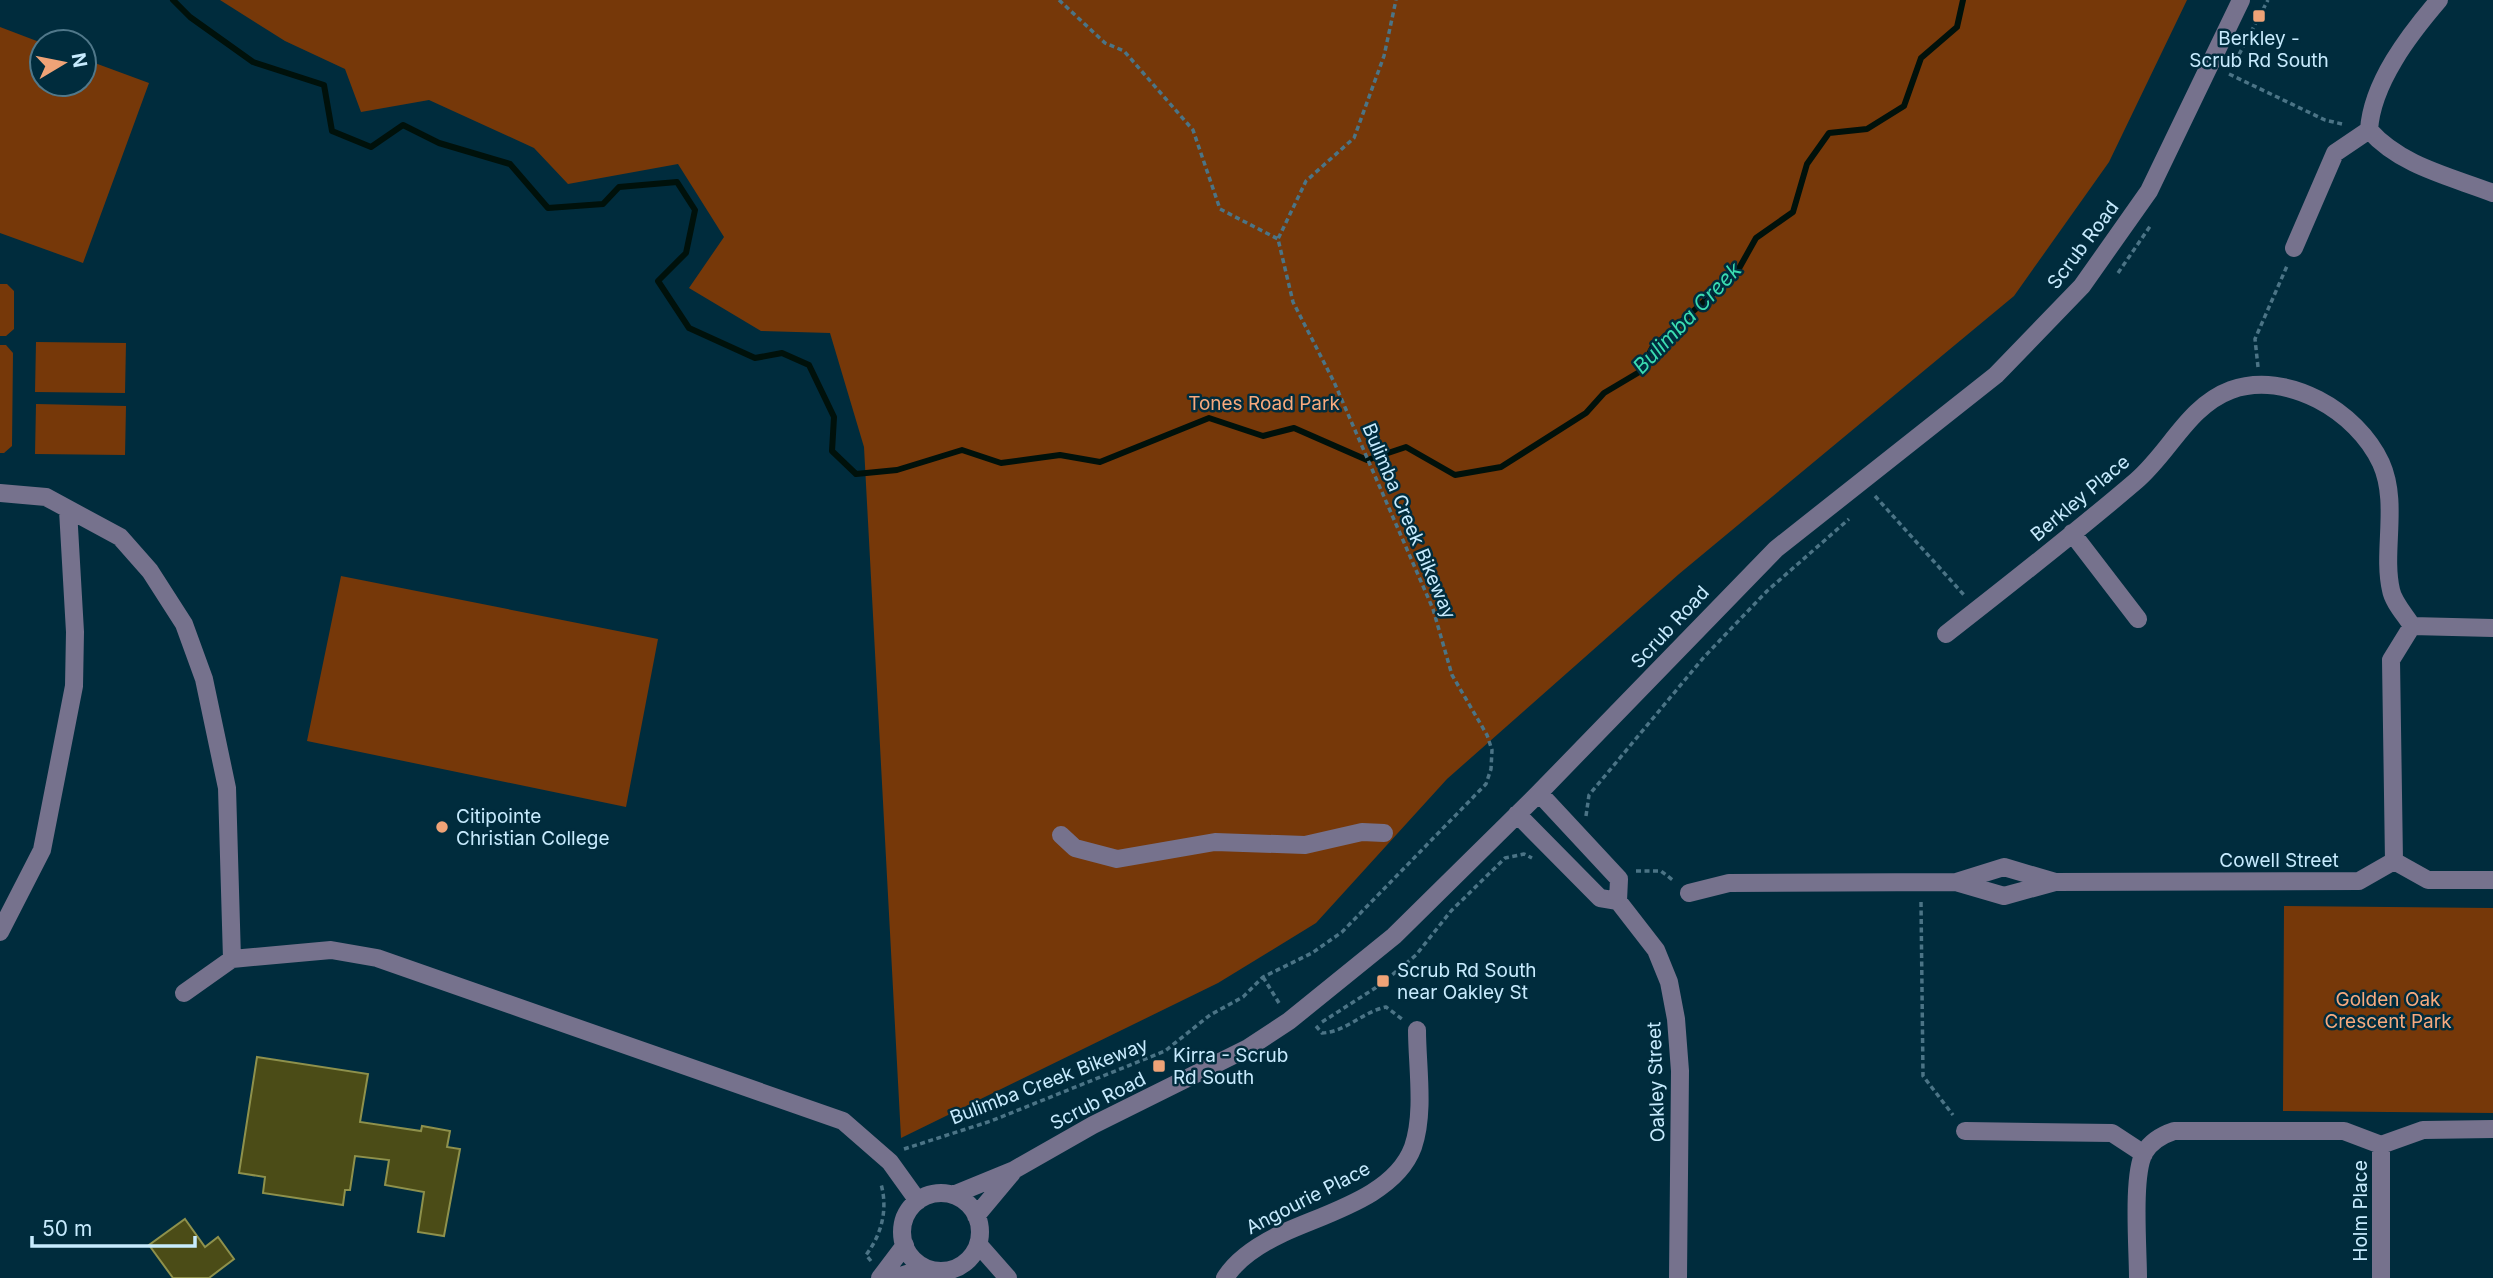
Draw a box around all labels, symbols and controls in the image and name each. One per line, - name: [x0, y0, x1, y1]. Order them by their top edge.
- marker: Berkley - Scrub Rd South: [2251, 8, 2267, 24]
- place label: Berkley - Scrub Rd South: [2189, 27, 2329, 72]
- north arrow: [28, 28, 98, 98]
- text: N: [67, 51, 92, 69]
- street label: Scrub Road: [2042, 196, 2124, 294]
- water label: Bulimba Creek: [1628, 257, 1747, 379]
- park label: Tones Road Park: [1188, 392, 1340, 415]
- street label: Bulimba Creek Bikeway: [1357, 420, 1461, 623]
- street label: Berkley Place: [2026, 450, 2134, 546]
- street label: Scrub Road: [1626, 581, 1714, 673]
- place label: Citipointe Christian College: [456, 805, 610, 850]
- marker: Citipointe Christian College: [434, 819, 450, 835]
- street label: Cowell Street: [2219, 849, 2339, 872]
- place label: Scrub Rd South near Oakley St: [1397, 959, 1537, 1004]
- marker: Scrub Rd South near Oakley St: [1375, 973, 1391, 989]
- park label: Golden Oak Crescent Park: [2324, 988, 2452, 1033]
- street label: Oakley Street: [1642, 1021, 1670, 1143]
- street label: Bulimba Creek Bikeway: [947, 1032, 1152, 1129]
- place label: Kirra - Scrub Rd South: [1173, 1044, 1288, 1089]
- marker: Kirra - Scrub Rd South: [1151, 1058, 1167, 1074]
- street label: Scrub Road: [1046, 1067, 1150, 1135]
- street label: Angourie Place: [1242, 1157, 1374, 1239]
- street label: Holm Place: [2349, 1160, 2372, 1262]
- scale bar: [32, 1204, 194, 1248]
- text: 50 m: [42, 1216, 92, 1241]

